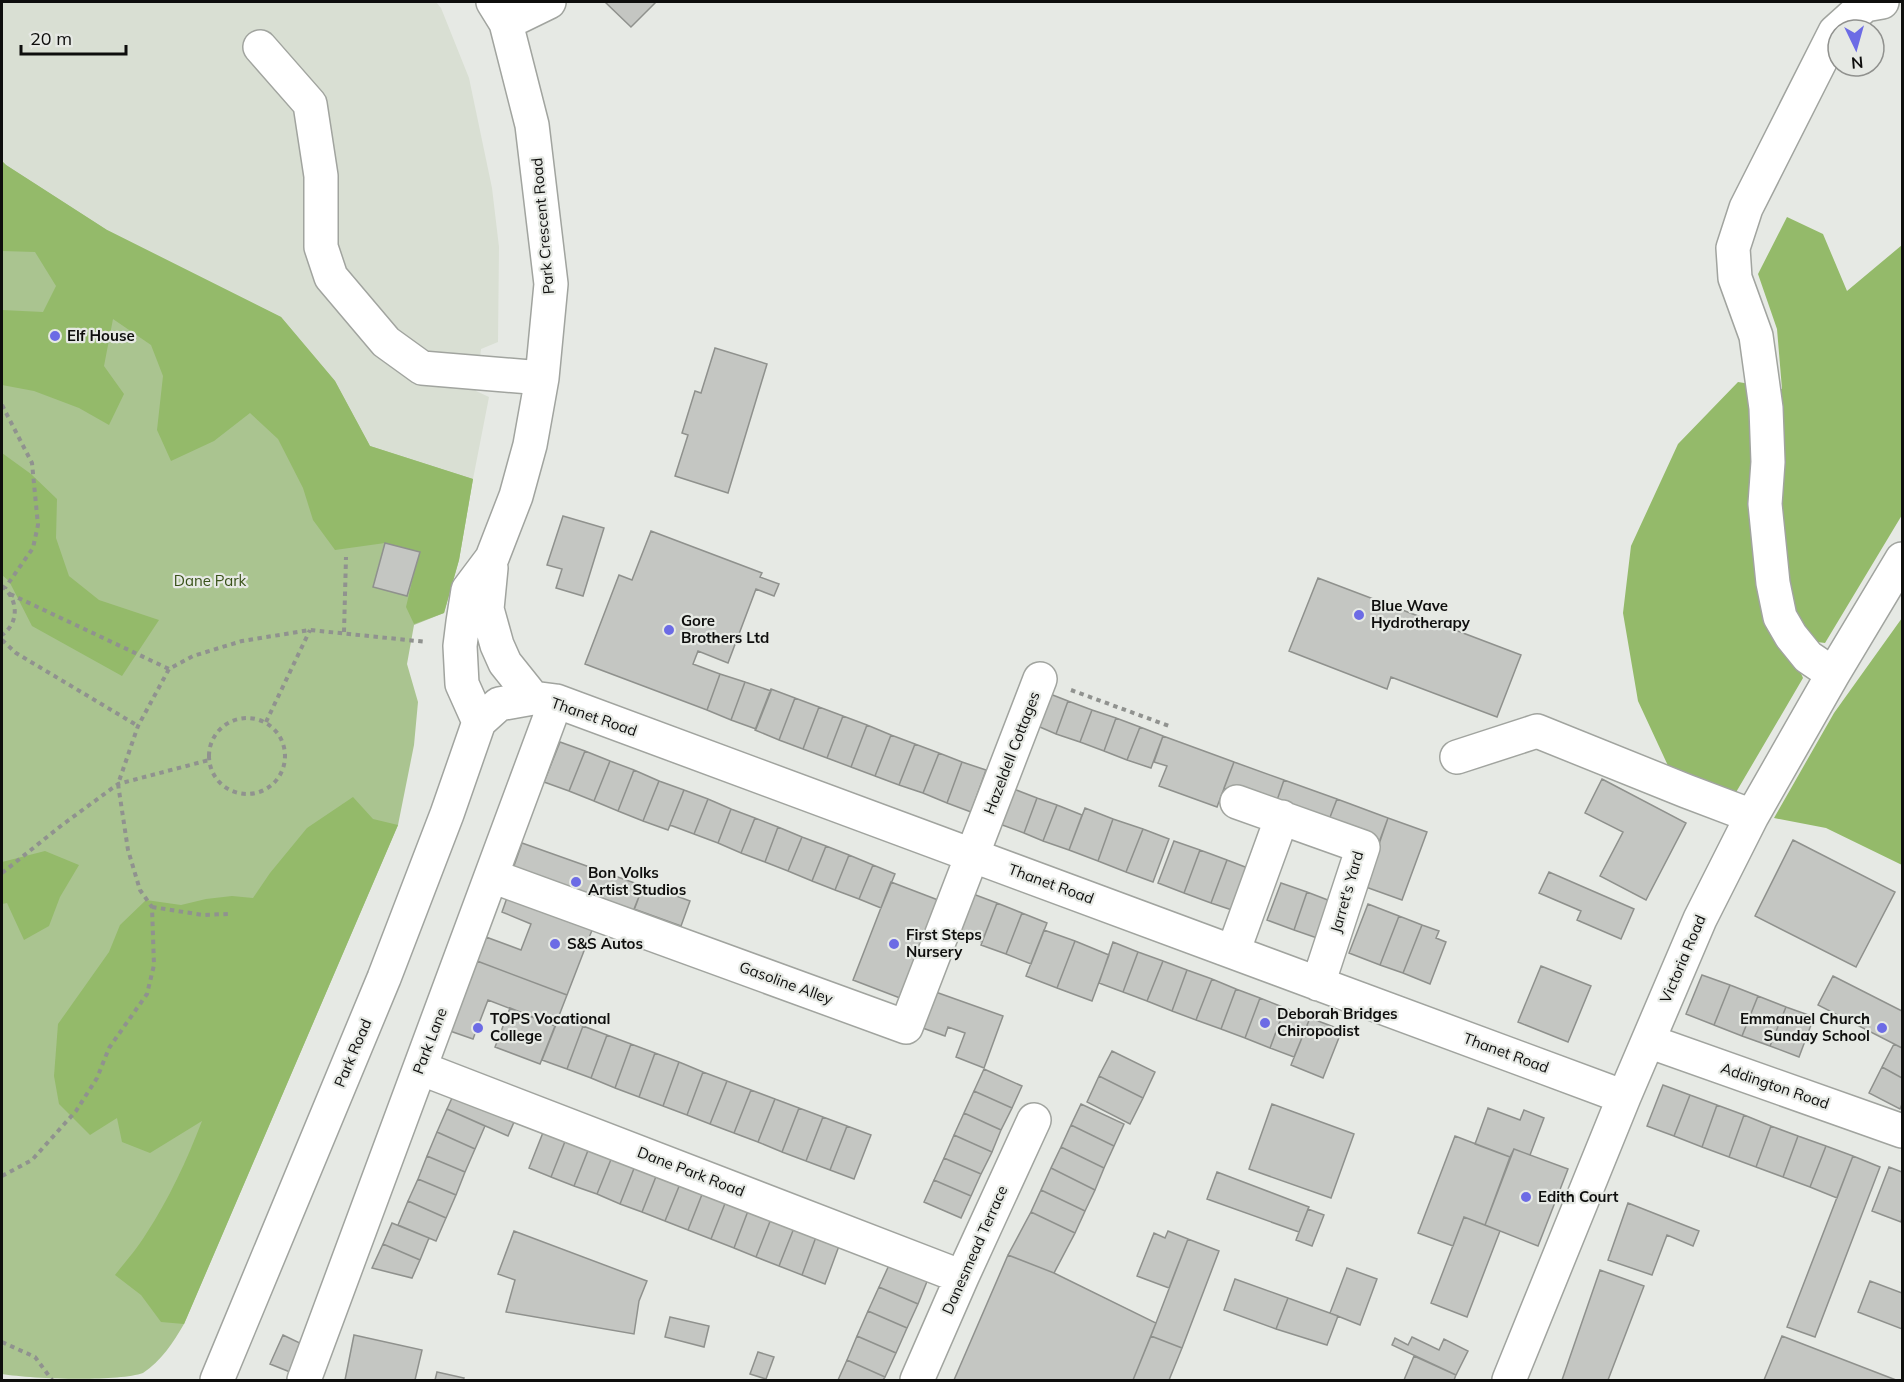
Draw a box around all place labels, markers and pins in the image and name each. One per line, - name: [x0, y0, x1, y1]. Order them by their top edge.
- place label: Elf House: [67, 326, 135, 345]
- marker: Elf House: [48, 329, 62, 343]
- place label: Blue Wave Hydrotherapy: [1371, 596, 1471, 632]
- marker: Blue Wave Hydrotherapy: [1352, 608, 1366, 622]
- place label: Gore Brothers Ltd: [681, 611, 769, 647]
- marker: Gore Brothers Ltd: [662, 623, 676, 637]
- place label: Bon Volks Artist Studios: [588, 863, 686, 899]
- marker: Bon Volks Artist Studios: [569, 875, 583, 889]
- place label: First Steps Nursery: [906, 925, 982, 961]
- place label: S&S Autos: [567, 934, 643, 953]
- marker: S&S Autos: [548, 937, 562, 951]
- marker: First Steps Nursery: [887, 937, 901, 951]
- place label: Deborah Bridges Chiropodist: [1277, 1004, 1398, 1040]
- place label: TOPS Vocational College: [490, 1009, 611, 1045]
- place label: Emmanuel Church Sunday School: [1740, 1009, 1870, 1045]
- marker: Deborah Bridges Chiropodist: [1258, 1016, 1272, 1030]
- marker: TOPS Vocational College: [471, 1021, 485, 1035]
- marker: Emmanuel Church Sunday School: [1875, 1021, 1889, 1035]
- place label: Edith Court: [1538, 1187, 1619, 1206]
- marker: Edith Court: [1519, 1190, 1533, 1204]

